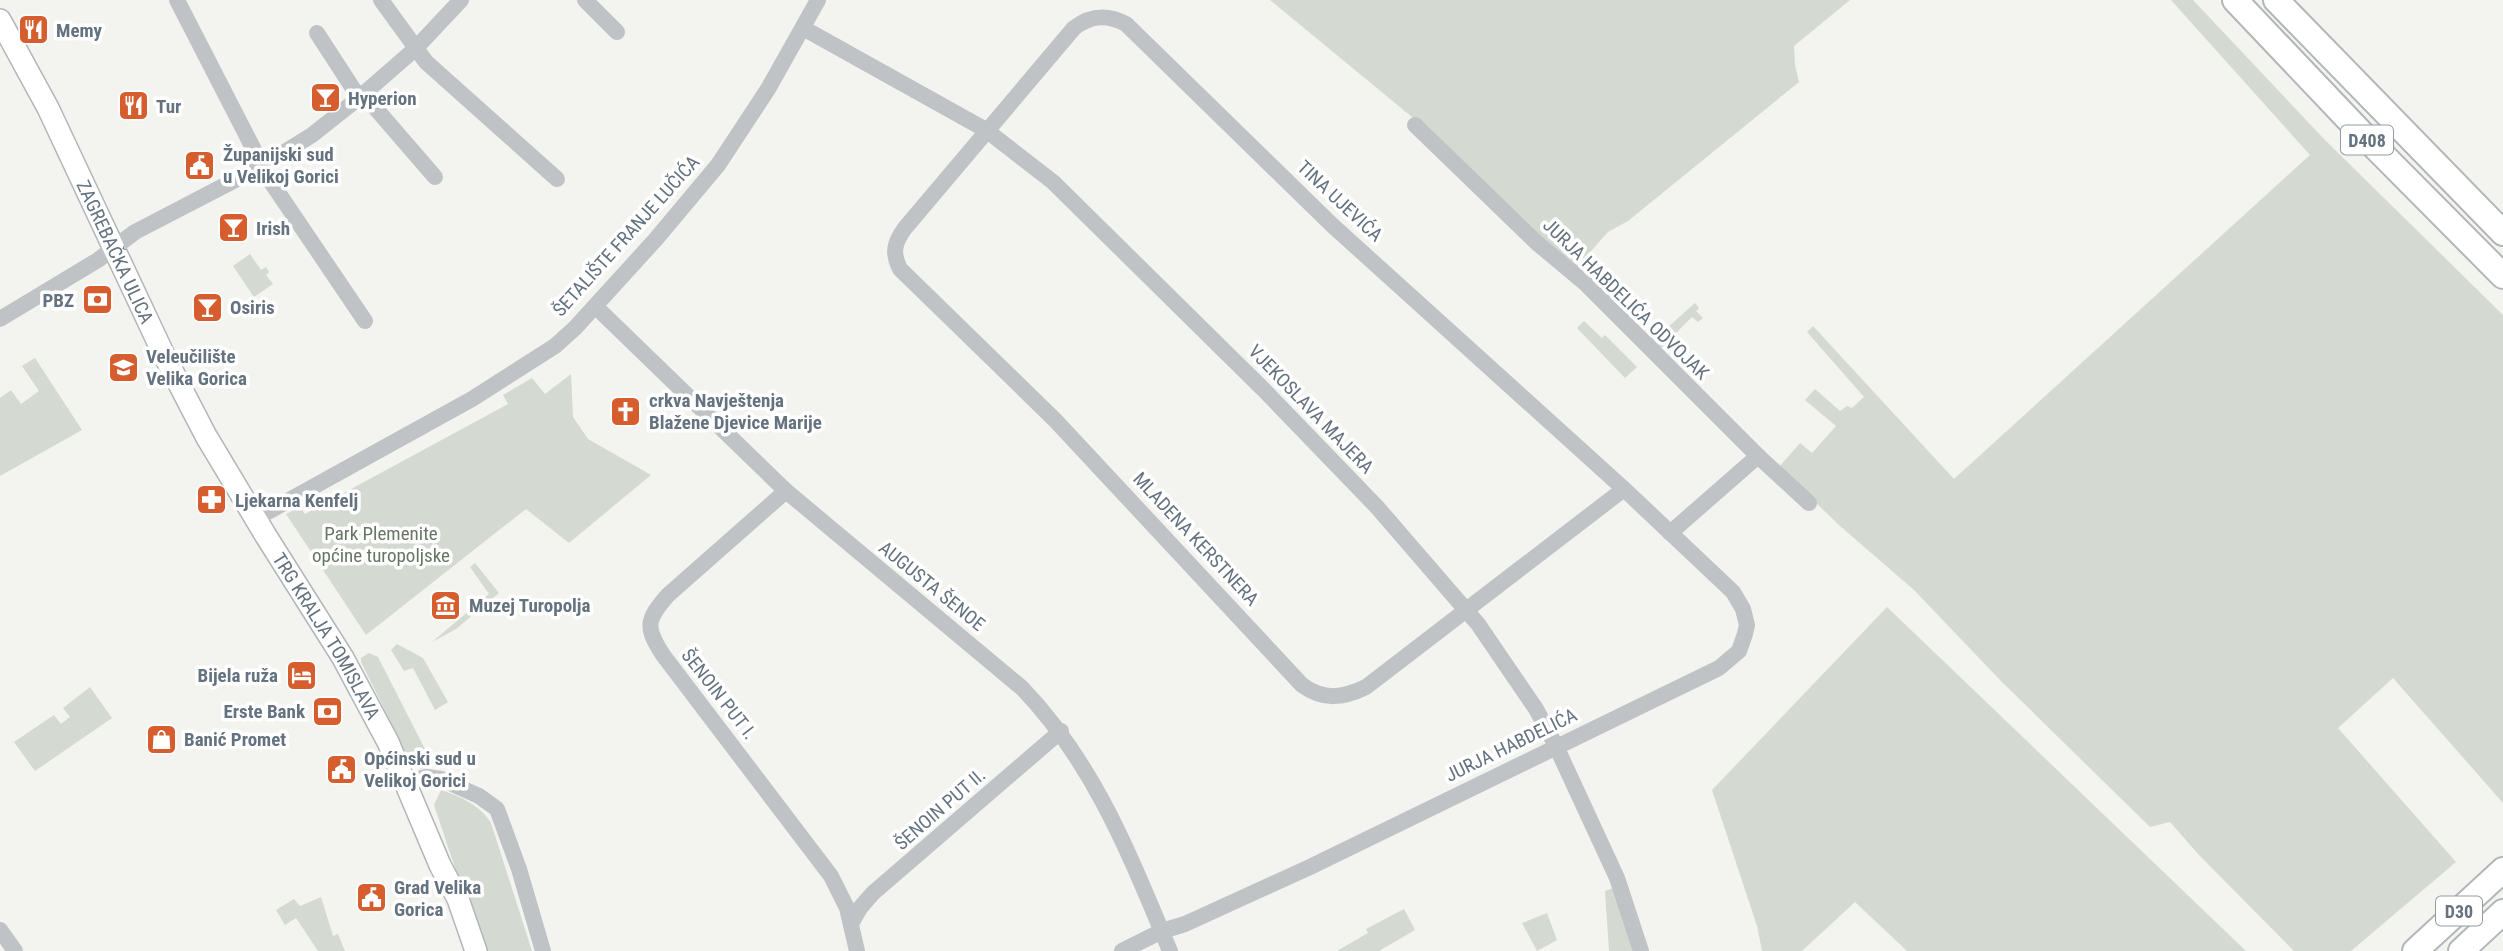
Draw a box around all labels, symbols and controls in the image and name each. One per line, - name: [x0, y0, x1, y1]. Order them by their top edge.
- restaurant icon: Memy: [16, 13, 50, 47]
- place label: Memy: [56, 19, 103, 42]
- bar icon: Hyperion: [308, 81, 342, 115]
- place label: Hyperion: [348, 87, 417, 110]
- restaurant icon: Tur: [116, 89, 150, 123]
- place label: Tur: [156, 95, 181, 118]
- road number: D408: [2341, 125, 2393, 154]
- place label: Županijski sud u Velikoj Gorici: [223, 143, 339, 188]
- public building icon: Županijski sud u Velikoj Gorici: [183, 148, 217, 182]
- street label: ŠETALIŠTE FRANJE LUČIĆA: [548, 151, 704, 321]
- street label: TINA UJEVIĆA: [1293, 156, 1387, 246]
- street label: ZAGREBAČKA ULICA: [72, 176, 159, 327]
- bar icon: Irish: [216, 211, 250, 245]
- street label: JURJA HABDELIĆA ODVOJAK: [1538, 214, 1714, 385]
- place label: Irish: [256, 217, 290, 240]
- bank icon: PBZ: [80, 283, 114, 317]
- place label: PBZ: [42, 289, 74, 312]
- bar icon: Osiris: [190, 290, 224, 324]
- place label: Osiris: [230, 296, 275, 319]
- street label: VJEKOSLAVA MAJERA: [1244, 340, 1378, 478]
- place label: Veleučilište Velika Gorica: [146, 345, 247, 390]
- school or university icon: Veleučilište Velika Gorica: [106, 350, 140, 384]
- place label: crkva Navještenja Blažene Djevice Marije: [649, 389, 822, 434]
- church icon: crkva Navještenja Blažene Djevice Marije: [609, 394, 643, 428]
- street label: MLADENA KERSTNERA: [1128, 468, 1264, 610]
- pharmacy icon: Ljekarna Kenfelj: [195, 483, 229, 517]
- place label: Ljekarna Kenfelj: [235, 489, 358, 512]
- park label: Park Plemenite općine turopoljske: [312, 522, 450, 567]
- street label: AUGUSTA ŠENOE: [874, 536, 990, 636]
- street label: TRG KRALJA TOMISLAVA: [268, 548, 385, 723]
- museum icon: Muzej Turopolja: [429, 588, 463, 622]
- place label: Muzej Turopolja: [469, 594, 591, 617]
- street label: ŠENOIN PUT I.: [677, 644, 761, 744]
- hotel icon: Bijela ruža: [284, 658, 318, 692]
- place label: Bijela ruža: [198, 664, 278, 687]
- bank icon: Erste Bank: [311, 694, 345, 728]
- place label: Erste Bank: [223, 700, 306, 723]
- street label: JURJA HABDELIĆA: [1442, 703, 1580, 787]
- shop icon: Banić Promet: [144, 722, 178, 756]
- place label: Banić Promet: [184, 728, 286, 751]
- place label: Općinski sud u Velikoj Gorici: [364, 747, 476, 792]
- public building icon: Općinski sud u Velikoj Gorici: [324, 752, 358, 786]
- street label: ŠENOIN PUT II.: [890, 763, 990, 855]
- place label: Grad Velika Gorica: [394, 876, 481, 921]
- public building icon: Grad Velika Gorica: [354, 881, 388, 915]
- road number: D30: [2436, 896, 2482, 926]

